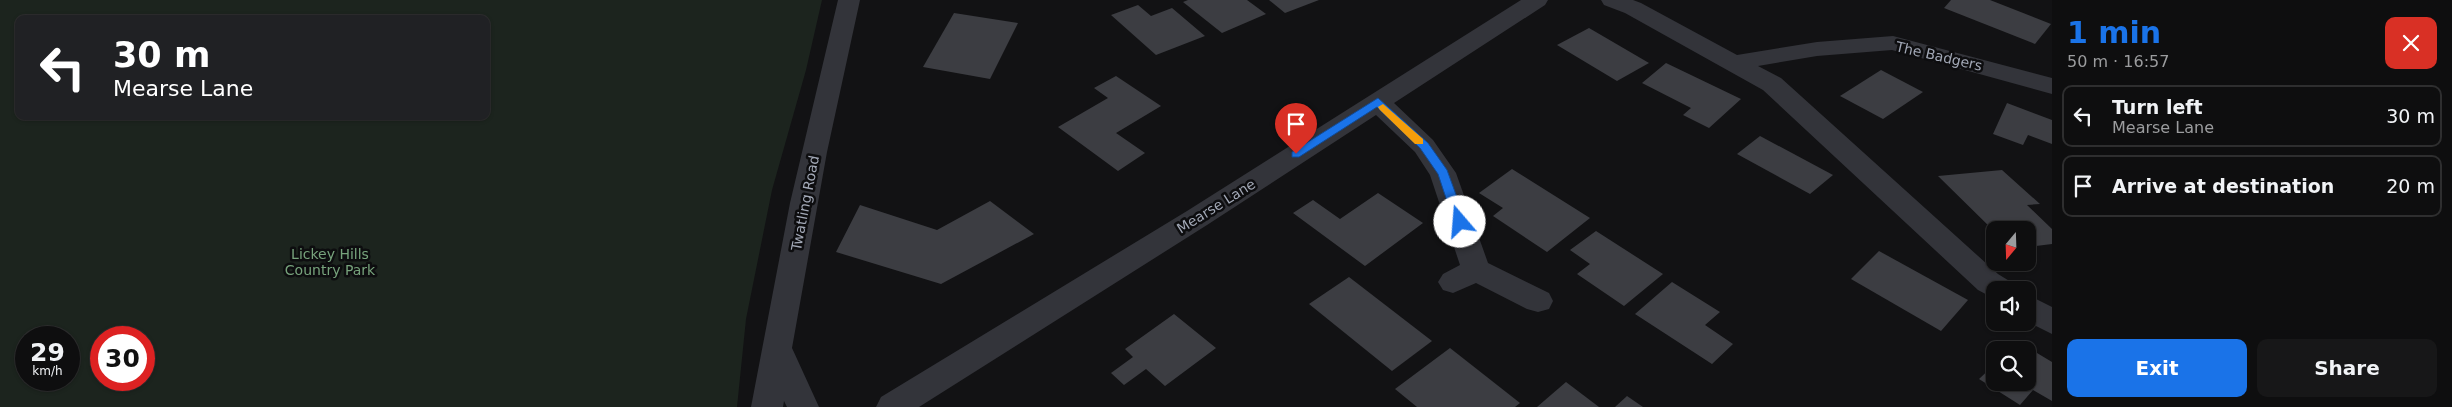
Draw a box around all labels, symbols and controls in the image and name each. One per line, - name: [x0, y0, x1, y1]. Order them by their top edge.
- text: 1 min: [2067, 15, 2161, 50]
- button: close: [2385, 17, 2437, 69]
- icon: left: [30, 35, 95, 100]
- text: 30 m: [113, 35, 210, 75]
- street label: The Badgers: [1893, 38, 1984, 74]
- text: 50 m · 16:57: [2067, 52, 2169, 71]
- text: Mearse Lane: [113, 76, 253, 101]
- text: Turn left: [2112, 96, 2203, 118]
- icon: left: [2069, 102, 2097, 130]
- pin: [1275, 103, 1317, 154]
- text: 30 m: [2386, 105, 2435, 127]
- icon: arrive: [1282, 110, 1310, 138]
- text: Mearse Lane: [2112, 118, 2214, 137]
- street label: Twatling Road: [788, 154, 822, 253]
- icon: arrive: [2069, 172, 2097, 200]
- text: Arrive at destination: [2112, 175, 2334, 197]
- text: 20 m: [2386, 175, 2435, 197]
- street label: Mearse Lane: [1174, 176, 1258, 236]
- position arrow: [1433, 195, 1485, 247]
- north arrow: [1986, 221, 2036, 271]
- map controls: [1986, 221, 2036, 391]
- park label: Lickey Hills Country Park: [285, 246, 376, 278]
- button: sound: [1986, 281, 2036, 331]
- speed limit sign: 30: [90, 326, 155, 391]
- text: 29: [30, 338, 65, 367]
- button: Exit: [2067, 339, 2247, 397]
- button: Share: [2257, 339, 2437, 397]
- button: search: [1986, 341, 2036, 391]
- text: km/h: [32, 364, 63, 378]

